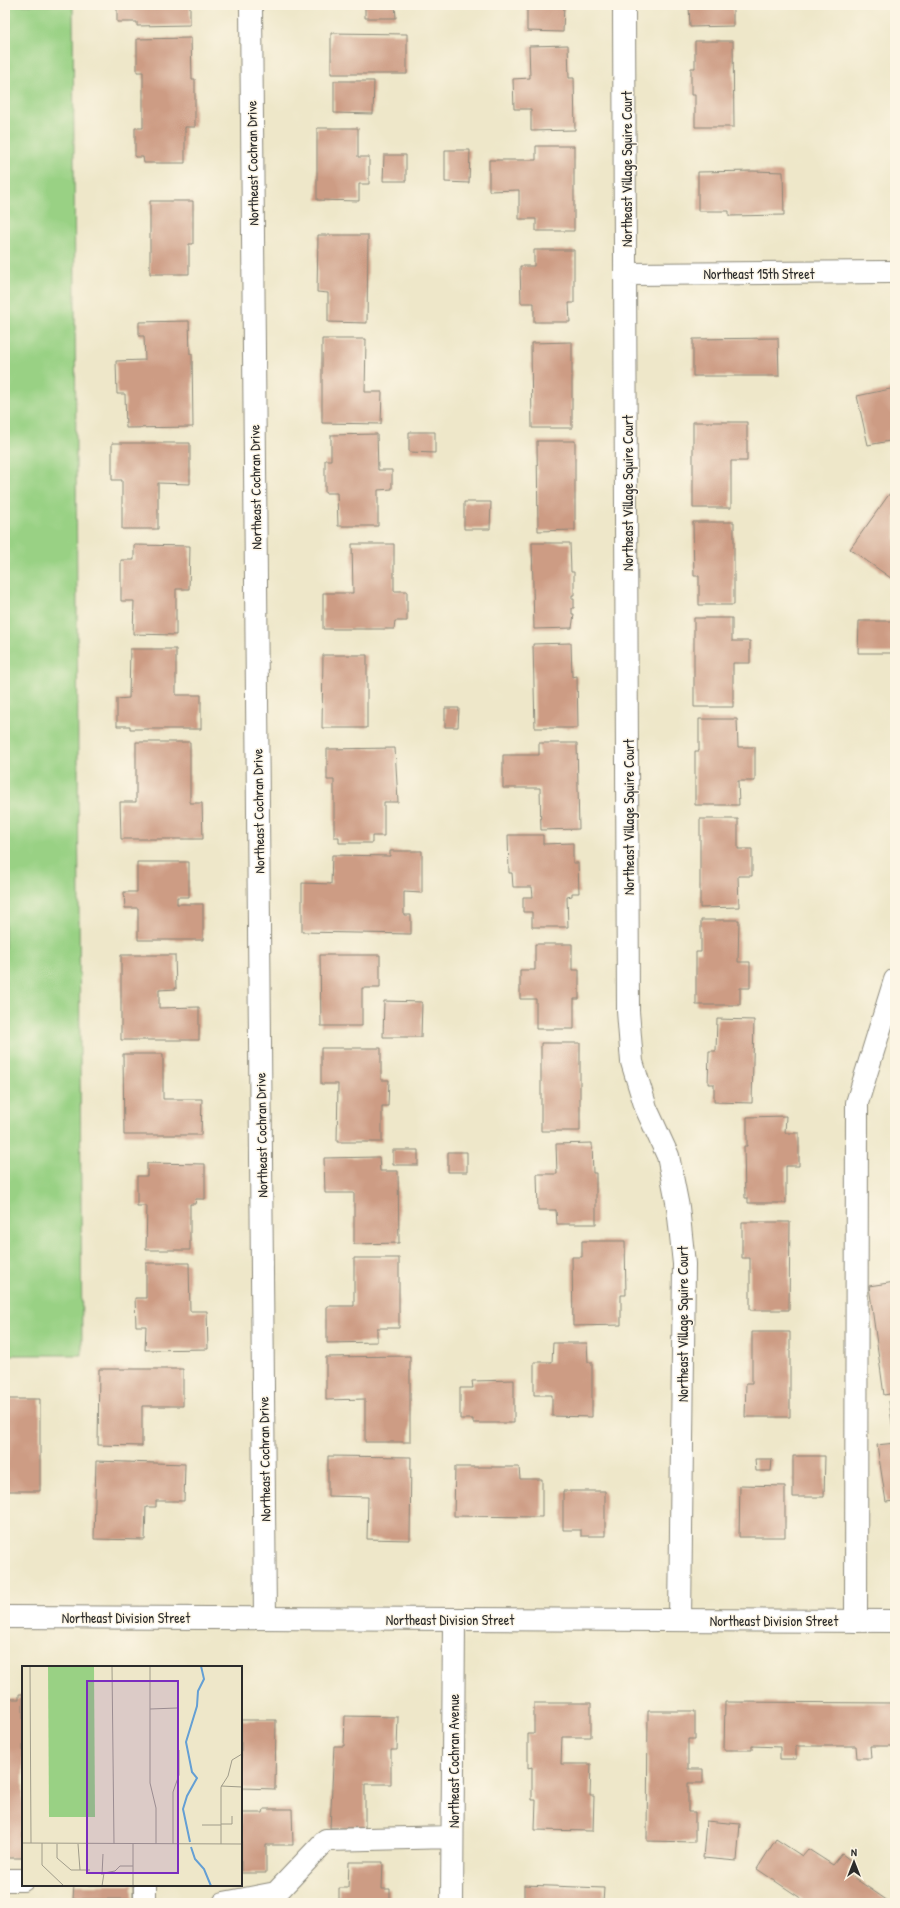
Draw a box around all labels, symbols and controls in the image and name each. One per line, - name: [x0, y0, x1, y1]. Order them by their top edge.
- street label: Northeast Village Squire Court: [617, 91, 637, 247]
- street label: Northeast Cochran Drive: [241, 100, 263, 226]
- street label: Northeast 15th Street: [703, 264, 815, 283]
- street label: Northeast Village Squire Court: [618, 415, 638, 571]
- street label: Northeast Cochran Drive: [244, 424, 266, 550]
- street label: Northeast Village Squire Court: [619, 739, 639, 895]
- street label: Northeast Cochran Drive: [247, 748, 269, 874]
- street label: Northeast Cochran Drive: [250, 1072, 272, 1198]
- street label: Northeast Village Squire Court: [673, 1246, 693, 1402]
- street label: Northeast Cochran Drive: [253, 1396, 275, 1522]
- street label: Northeast Division Street: [62, 1608, 190, 1627]
- street label: Northeast Division Street: [386, 1610, 514, 1629]
- street label: Northeast Division Street: [710, 1611, 838, 1630]
- inset map: [22, 1666, 242, 1886]
- street label: Northeast Cochran Avenue: [444, 1693, 463, 1828]
- north arrow: [834, 1842, 874, 1882]
- text: N: [851, 1845, 857, 1859]

